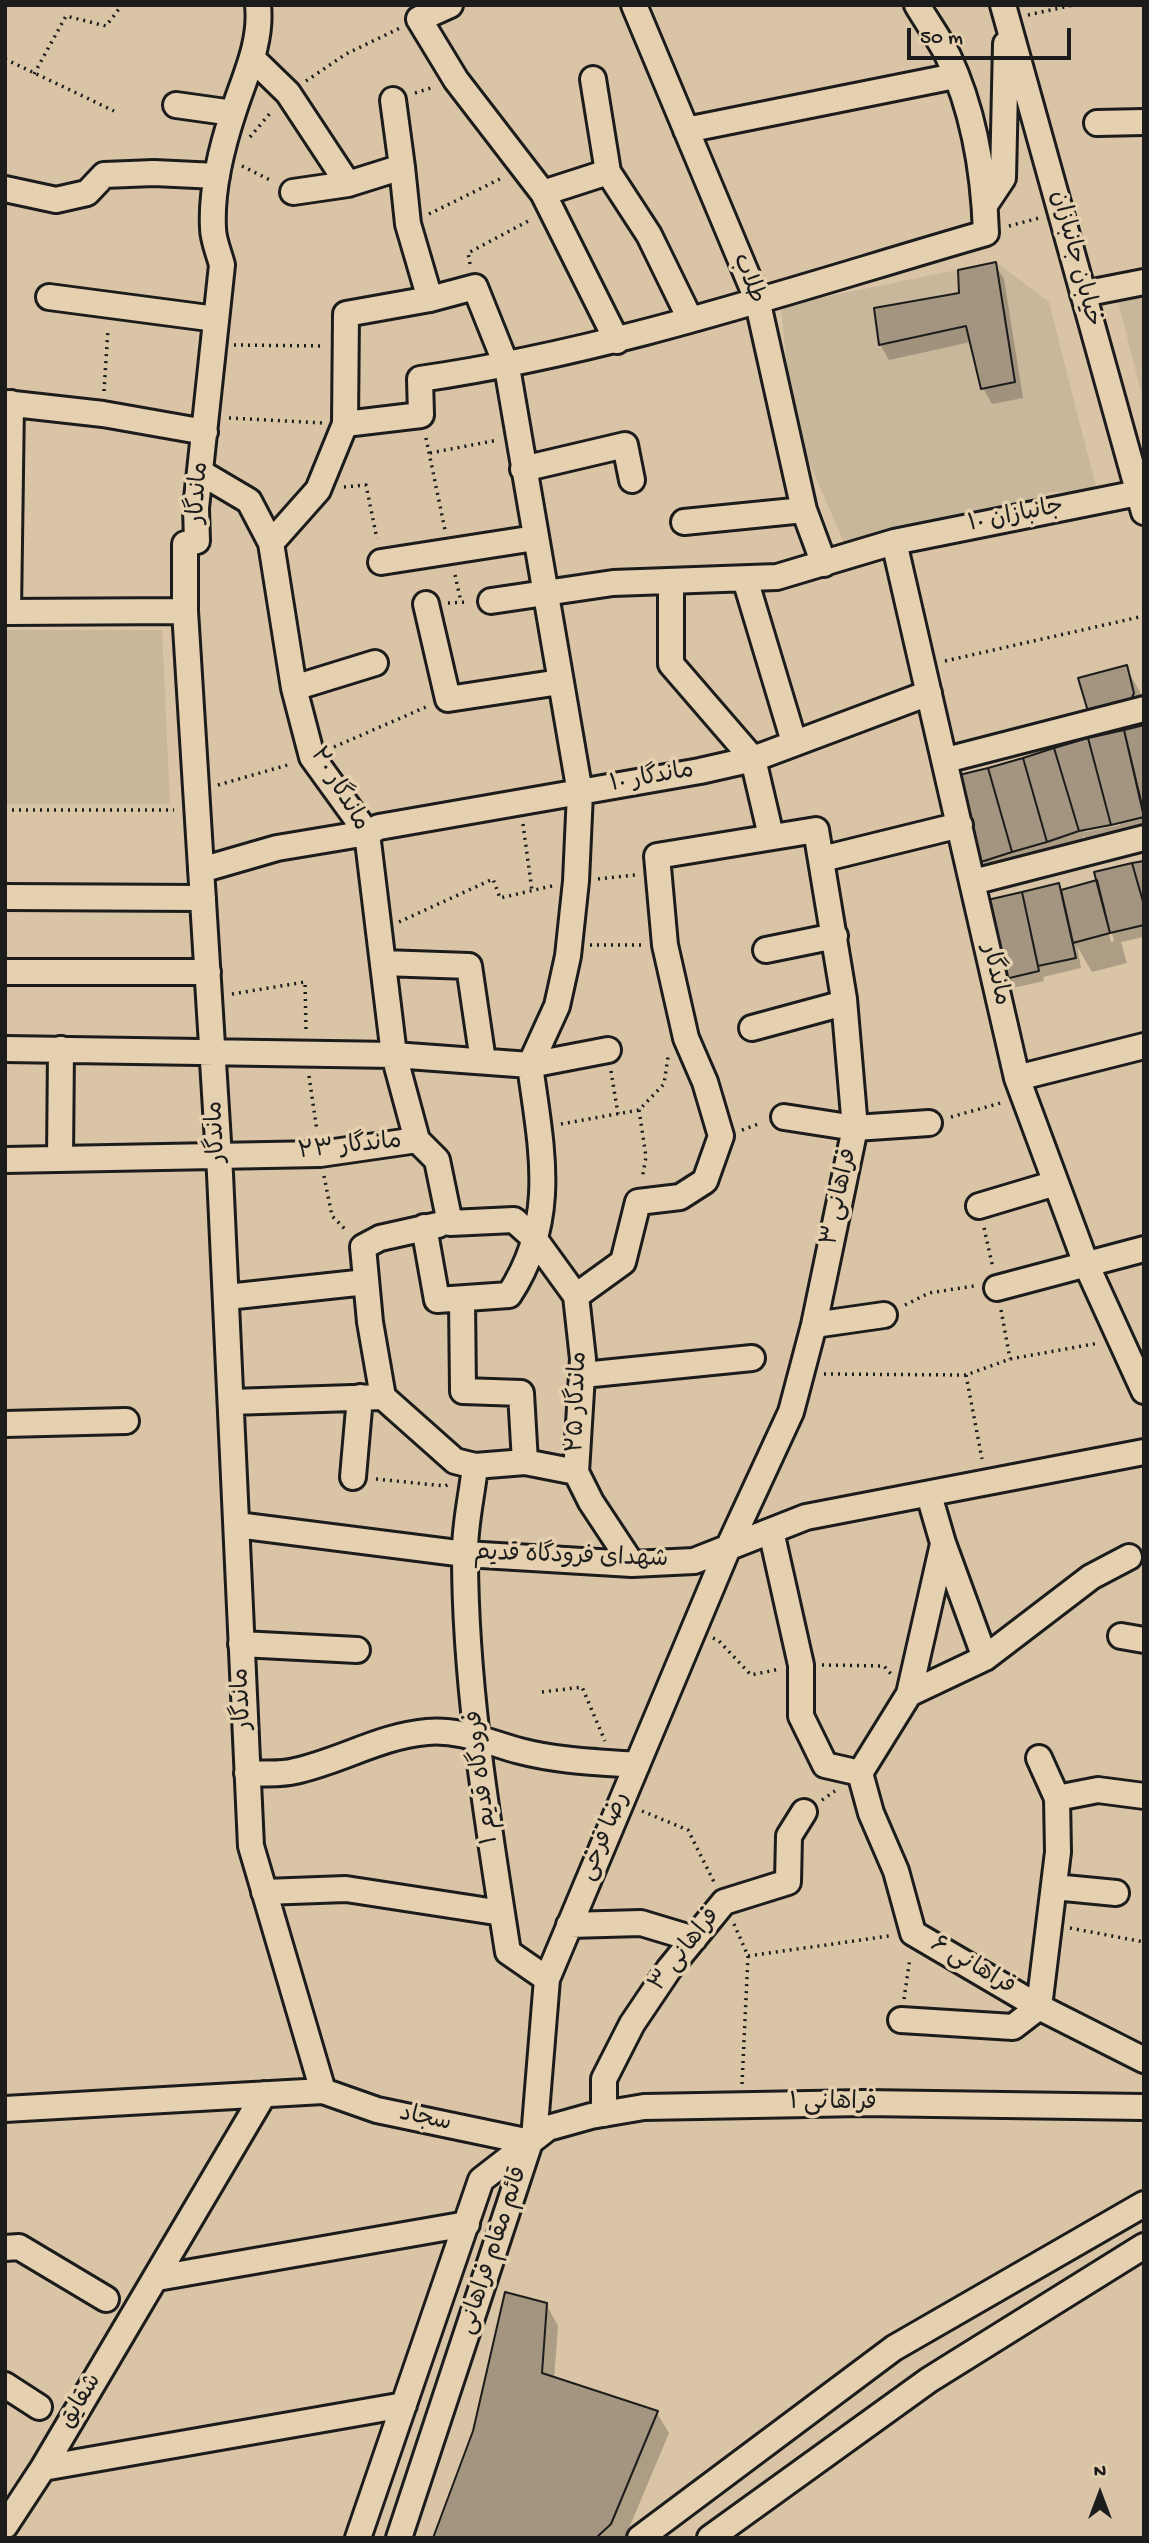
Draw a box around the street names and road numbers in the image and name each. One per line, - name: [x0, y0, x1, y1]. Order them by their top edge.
- street label: خیابان جانبازان: [1042, 188, 1106, 330]
- street label: طلاب: [724, 250, 770, 308]
- street label: ماندگار: [183, 461, 217, 525]
- street label: جانبازان ۱۰: [966, 494, 1066, 540]
- street label: ماندگار ۲۰: [302, 743, 374, 837]
- street label: ماندگار ۱۰: [608, 757, 696, 801]
- street label: ماندگار: [973, 941, 1015, 1009]
- street label: ماندگار: [202, 1100, 234, 1164]
- street label: ماندگار ۲۳: [297, 1128, 403, 1168]
- street label: فراهانی ۳: [817, 1146, 865, 1248]
- street label: ماندگار ۲۵: [563, 1351, 595, 1453]
- street label: شهدای فرودگاه قدیم: [473, 1540, 669, 1576]
- street label: ماندگار: [228, 1667, 260, 1731]
- street label: فرودگاه قدیم ۱: [461, 1708, 507, 1846]
- street label: رضا فرخی: [574, 1788, 638, 1886]
- street label: فراهانی ۳: [644, 1903, 728, 1999]
- street label: فراهانی ۶: [924, 1931, 1020, 2003]
- street label: فراهانی ۱: [789, 2090, 877, 2118]
- street label: سجاد: [396, 2100, 454, 2140]
- street label: قائم مقام فراهانی: [454, 2164, 536, 2338]
- street label: شقایق: [54, 2369, 110, 2435]

